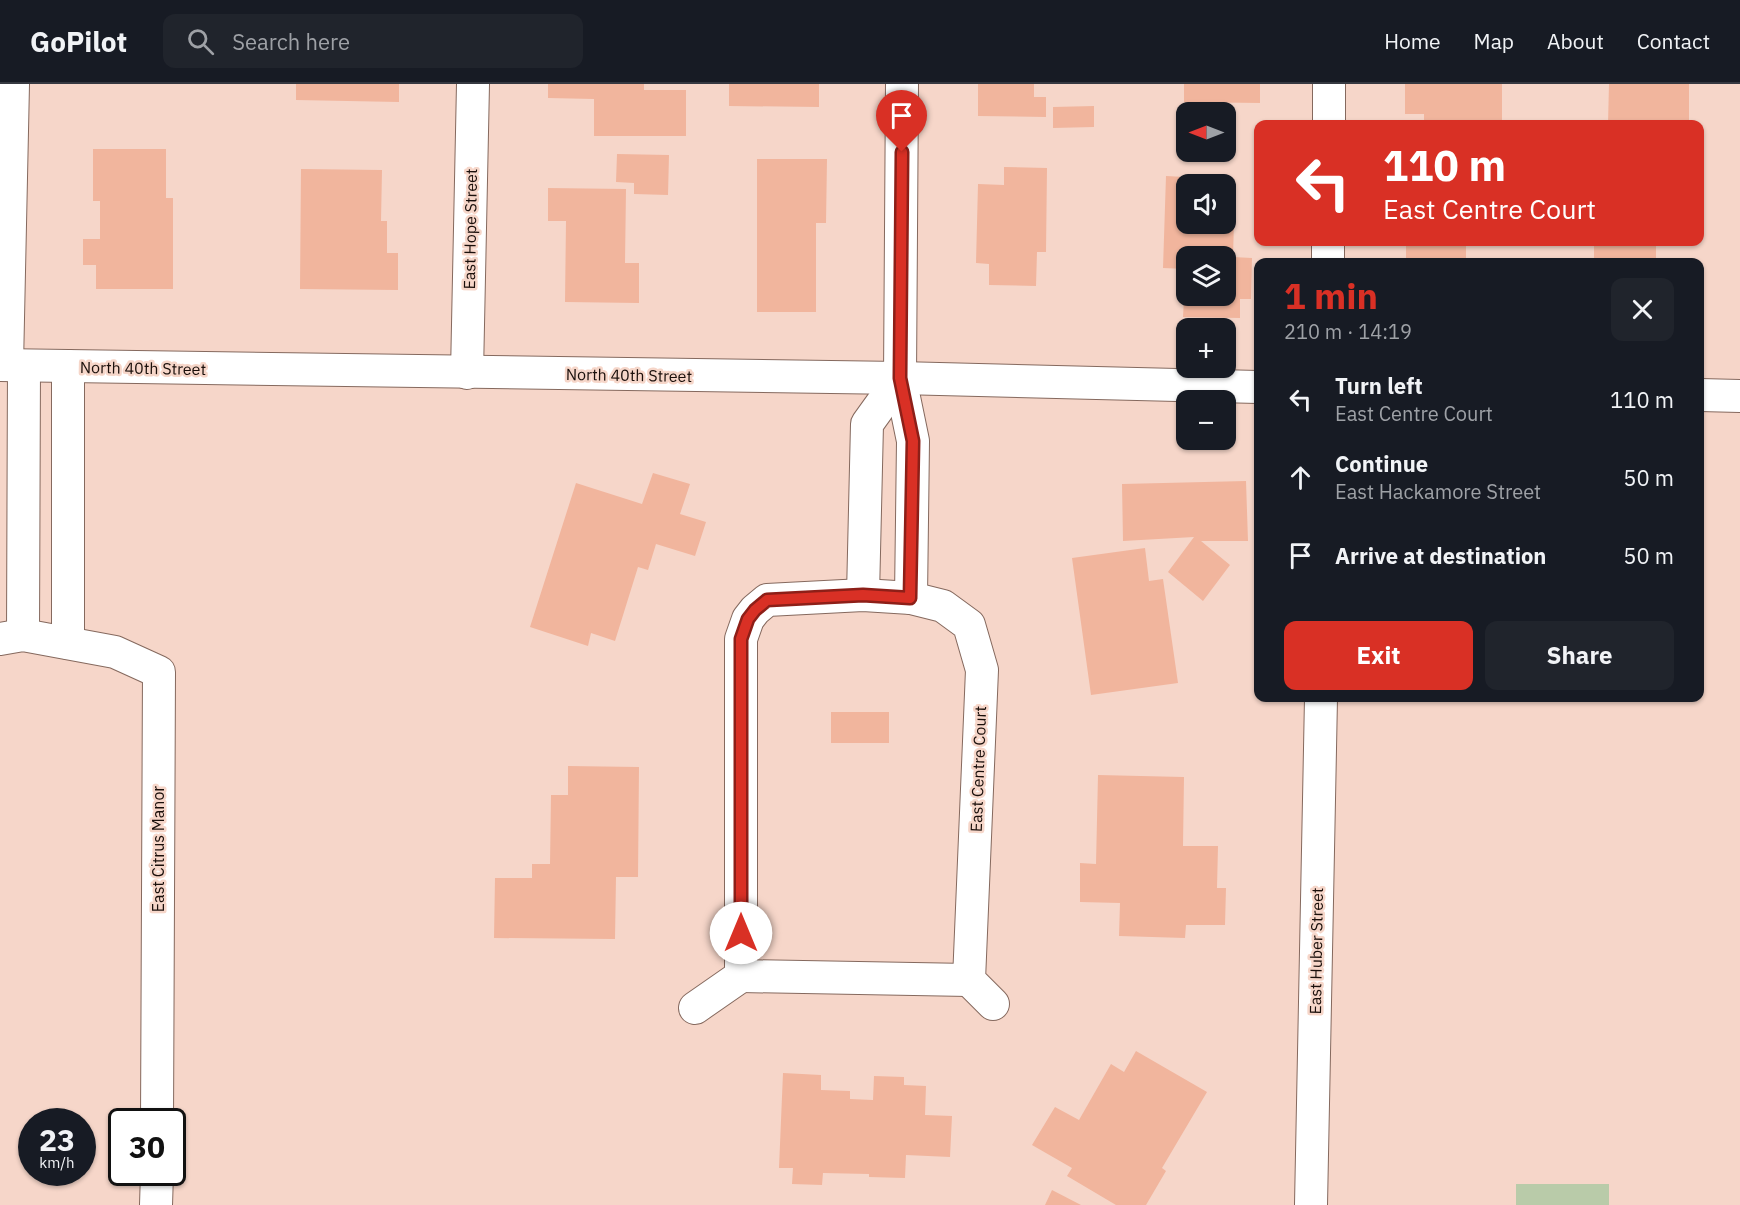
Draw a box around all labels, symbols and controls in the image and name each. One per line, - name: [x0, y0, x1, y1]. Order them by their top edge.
- search box: [163, 14, 583, 68]
- text: GoPilot: [30, 23, 127, 60]
- icon: search: [184, 25, 217, 58]
- text: Search here: [232, 27, 350, 56]
- text: Home: [1384, 27, 1441, 55]
- text: Map: [1474, 27, 1514, 55]
- text: About: [1547, 27, 1604, 55]
- text: Contact: [1637, 27, 1710, 55]
- pin: [876, 90, 927, 152]
- icon: arrive: [885, 99, 918, 132]
- north arrow: [1176, 102, 1236, 162]
- map controls: [1176, 102, 1236, 450]
- text: 110 m: [1383, 138, 1506, 193]
- icon: left: [1284, 144, 1362, 222]
- street label: East Hope Street: [459, 168, 481, 290]
- button: sound: [1176, 174, 1236, 234]
- text: East Centre Court: [1383, 191, 1596, 226]
- button: layers: [1176, 246, 1236, 306]
- text: 1 min: [1284, 272, 1378, 319]
- button: close: [1611, 278, 1674, 341]
- button: +: [1176, 318, 1236, 378]
- text: 210 m · 14:19: [1284, 318, 1412, 345]
- street label: North 40th Street: [80, 357, 206, 379]
- street label: North 40th Street: [566, 364, 692, 386]
- text: Turn left: [1335, 371, 1423, 400]
- icon: left: [1284, 383, 1317, 416]
- text: 110 m: [1610, 385, 1674, 414]
- button: −: [1176, 390, 1236, 450]
- text: East Centre Court: [1335, 400, 1493, 427]
- text: Continue: [1335, 449, 1428, 478]
- icon: ahead: [1284, 461, 1317, 494]
- text: 50 m: [1623, 463, 1674, 492]
- text: East Hackamore Street: [1335, 478, 1541, 505]
- icon: arrive: [1284, 539, 1317, 572]
- text: Arrive at destination: [1335, 541, 1546, 570]
- text: 50 m: [1623, 541, 1674, 570]
- button: Exit: [1284, 621, 1473, 690]
- button: Share: [1485, 621, 1674, 690]
- street label: East Centre Court: [966, 706, 990, 832]
- street label: East Citrus Manor: [148, 786, 168, 912]
- street label: East Huber Street: [1305, 887, 1327, 1015]
- position arrow: [709, 901, 773, 965]
- speed limit sign: 30: [108, 1108, 186, 1186]
- text: 23: [39, 1120, 75, 1159]
- text: km/h: [39, 1153, 75, 1172]

